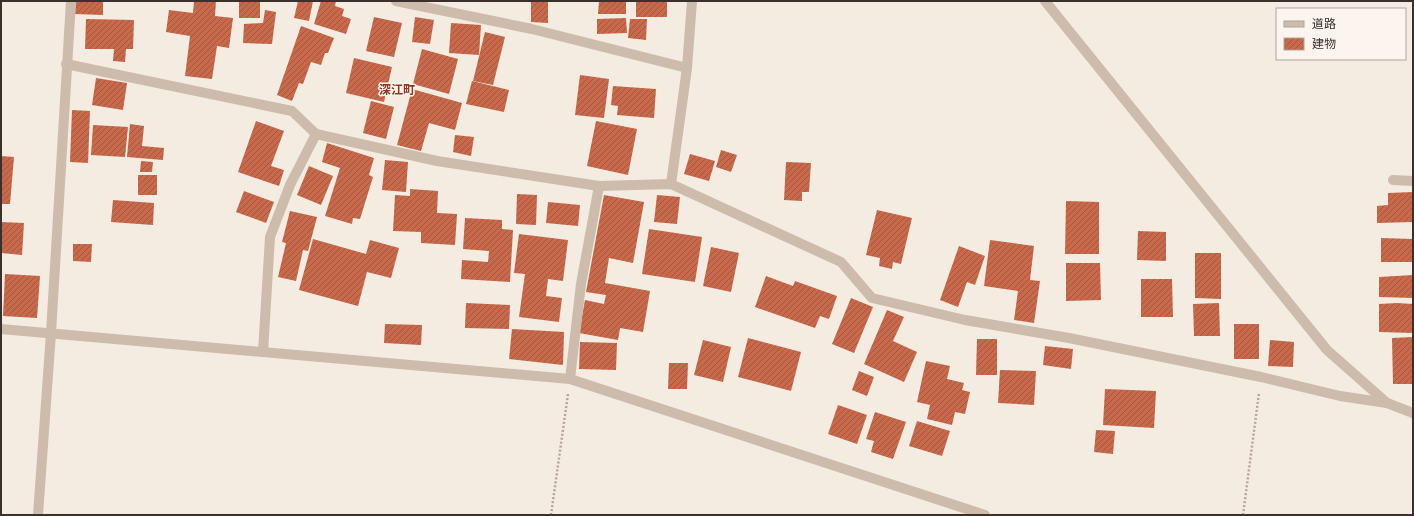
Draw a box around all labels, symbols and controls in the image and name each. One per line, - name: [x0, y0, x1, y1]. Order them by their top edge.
- legend: [1276, 8, 1406, 60]
- text: 道路: [1312, 17, 1336, 31]
- text: 建物: [1312, 37, 1336, 51]
- district label: 深江町: [379, 83, 415, 97]

